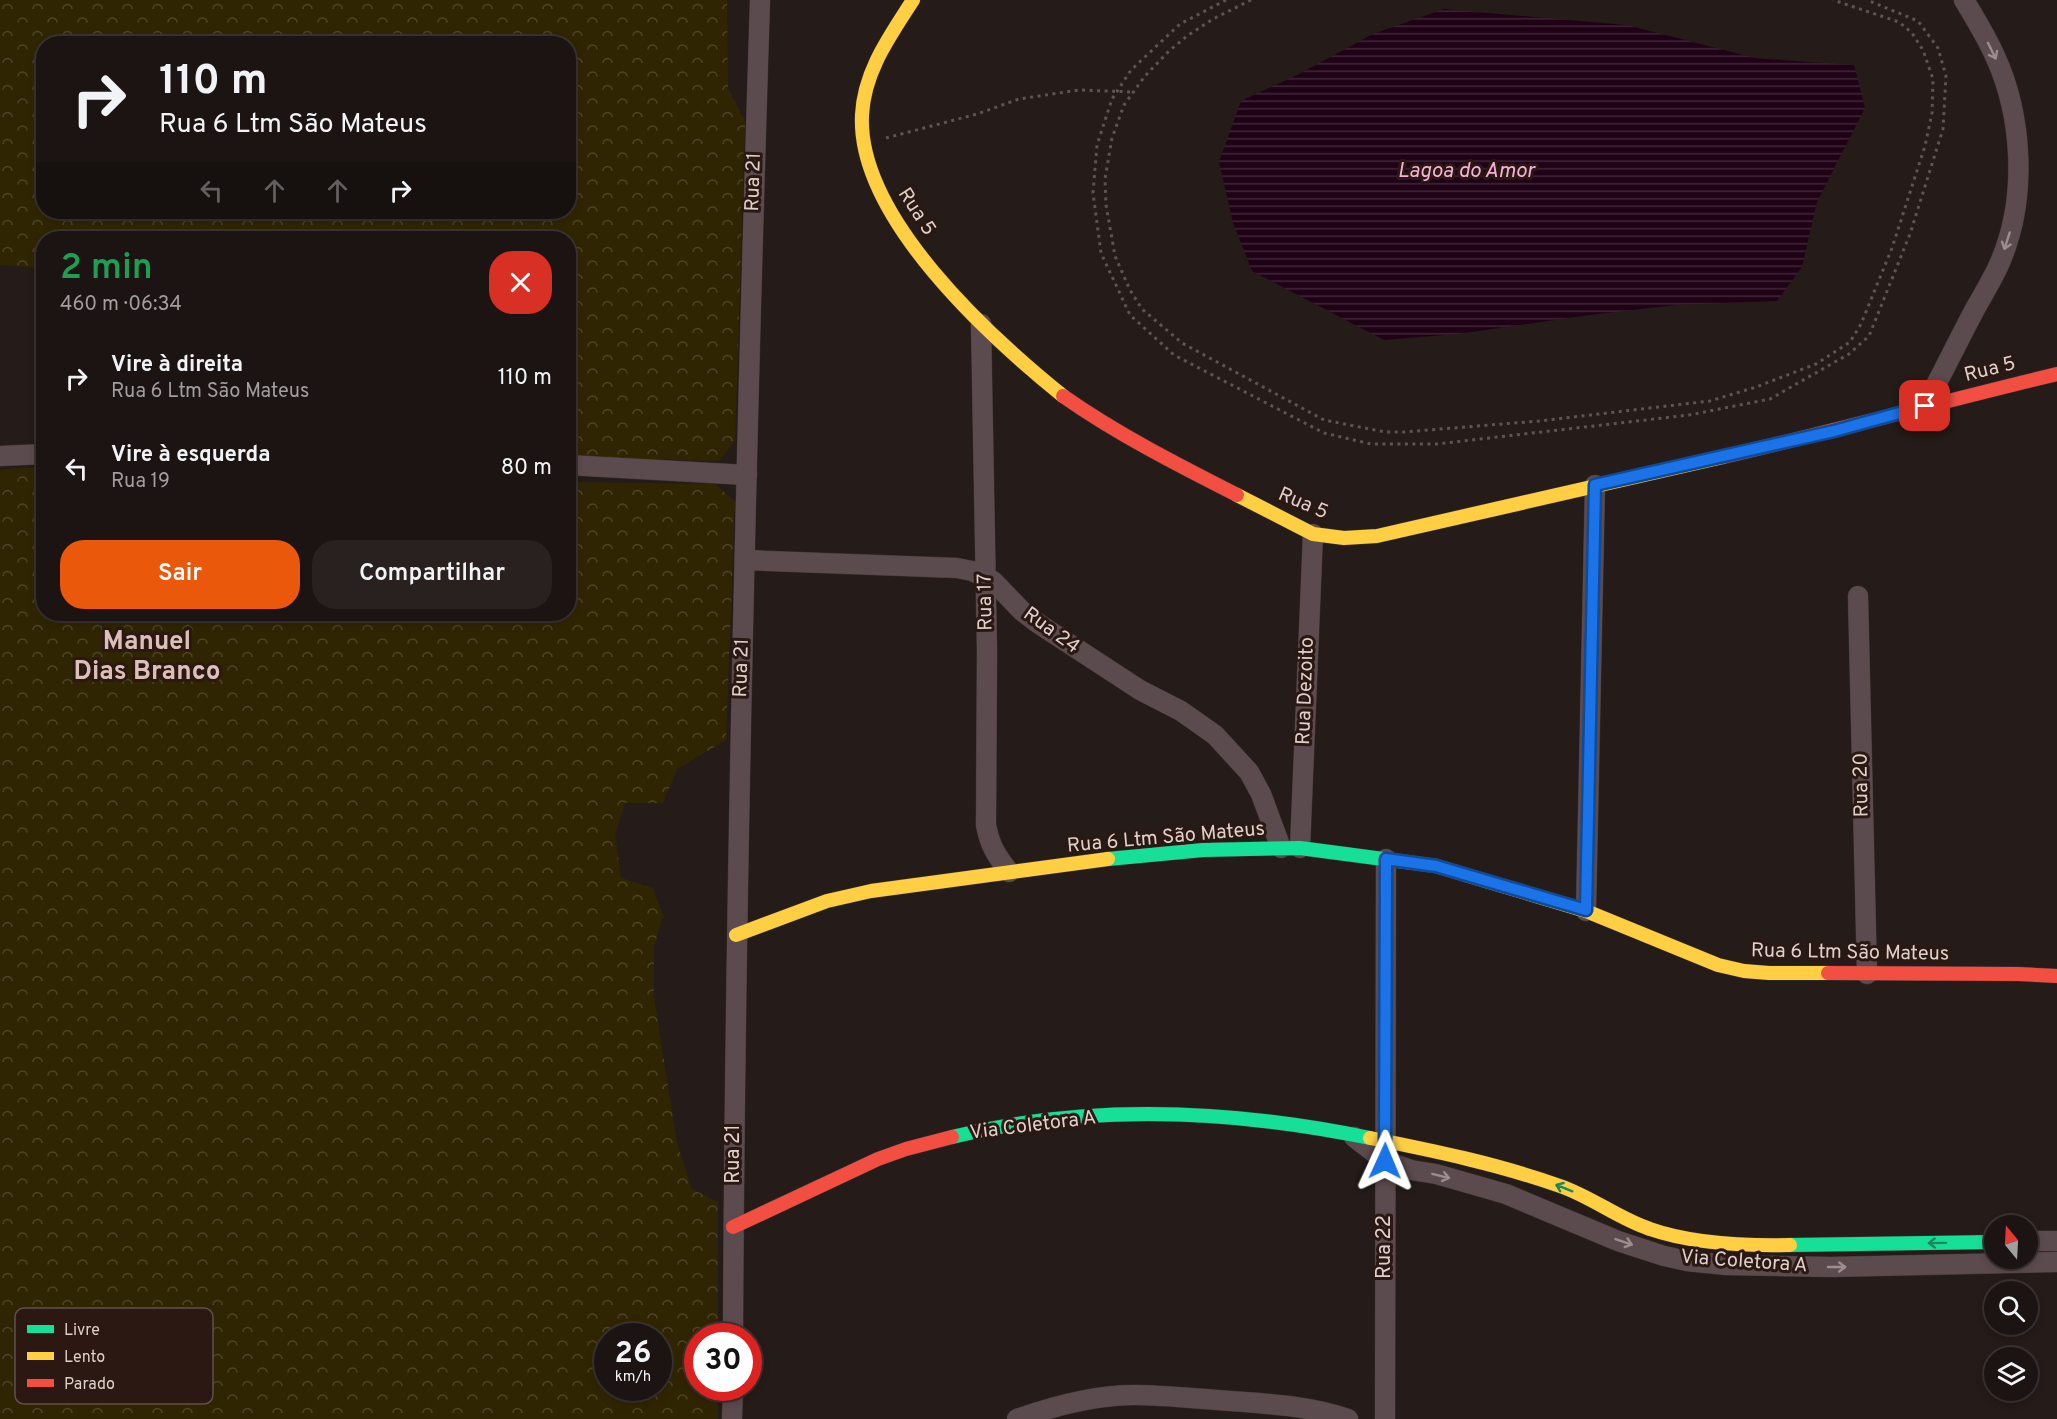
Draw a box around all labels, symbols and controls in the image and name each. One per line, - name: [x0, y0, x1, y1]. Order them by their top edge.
- one-way arrow: [1987, 42, 1999, 60]
- text: 110 m: [159, 56, 268, 109]
- icon: right: [60, 60, 138, 138]
- text: Rua 6 Ltm São Mateus: [159, 108, 427, 142]
- street label: Rua 21: [740, 152, 768, 212]
- water label: Lagoa do Amor: [1398, 158, 1536, 185]
- icon: left: [195, 174, 228, 207]
- icon: ahead: [258, 174, 291, 207]
- icon: ahead: [321, 174, 354, 207]
- icon: right: [384, 174, 417, 207]
- street label: Rua 5: [891, 183, 941, 241]
- one-way arrow: [2001, 231, 2012, 250]
- text: 2 min: [60, 246, 153, 292]
- button: close: [489, 251, 552, 314]
- text: 460 m · 06:34: [60, 292, 182, 318]
- street label: Rua 5: [1962, 351, 2018, 389]
- text: Vire à direita: [111, 352, 243, 379]
- icon: right: [60, 362, 93, 395]
- text: 110 m: [498, 365, 552, 392]
- text: Rua 6 Ltm São Mateus: [111, 379, 309, 405]
- pin: [1899, 380, 1950, 431]
- icon: arrive: [1908, 389, 1941, 422]
- text: Vire à esquerda: [111, 442, 270, 469]
- icon: left: [60, 452, 93, 485]
- text: 80 m: [501, 455, 552, 482]
- text: Rua 19: [111, 469, 170, 495]
- street label: Rua 5: [1274, 482, 1332, 526]
- button: Sair: [60, 540, 300, 609]
- button: Compartilhar: [312, 540, 552, 609]
- street label: Rua 17: [973, 573, 999, 631]
- street label: Rua 24: [1017, 602, 1085, 660]
- district label: Manuel Dias Branco: [74, 626, 220, 689]
- street label: Rua Dezoito: [1291, 636, 1321, 746]
- street label: Rua 21: [728, 638, 756, 698]
- street label: Rua 20: [1848, 752, 1876, 818]
- street label: Rua 6 Ltm São Mateus: [1066, 816, 1266, 860]
- street label: Rua 6 Ltm São Mateus: [1751, 938, 1949, 968]
- street label: Via Coletora A: [968, 1105, 1098, 1147]
- street label: Rua 21: [721, 1124, 747, 1184]
- position arrow: [1353, 1129, 1417, 1193]
- one-way arrow: [1431, 1170, 1450, 1182]
- one-way arrow: [1555, 1182, 1573, 1193]
- street label: Rua 22: [1372, 1215, 1398, 1279]
- north arrow: [1984, 1215, 2038, 1269]
- map controls: [1984, 1215, 2038, 1401]
- one-way arrow: [1927, 1237, 1947, 1248]
- one-way arrow: [1614, 1238, 1633, 1249]
- street label: Via Coletora A: [1680, 1245, 1808, 1279]
- one-way arrow: [1826, 1261, 1846, 1273]
- button: search: [1984, 1281, 2038, 1335]
- legend: [15, 1308, 213, 1404]
- text: Livre: [64, 1321, 100, 1341]
- speed limit sign: 30: [684, 1323, 762, 1401]
- text: 26: [615, 1336, 651, 1373]
- button: layers: [1984, 1347, 2038, 1401]
- text: Lento: [64, 1348, 105, 1368]
- text: km/h: [615, 1368, 651, 1387]
- text: Parado: [64, 1375, 115, 1395]

